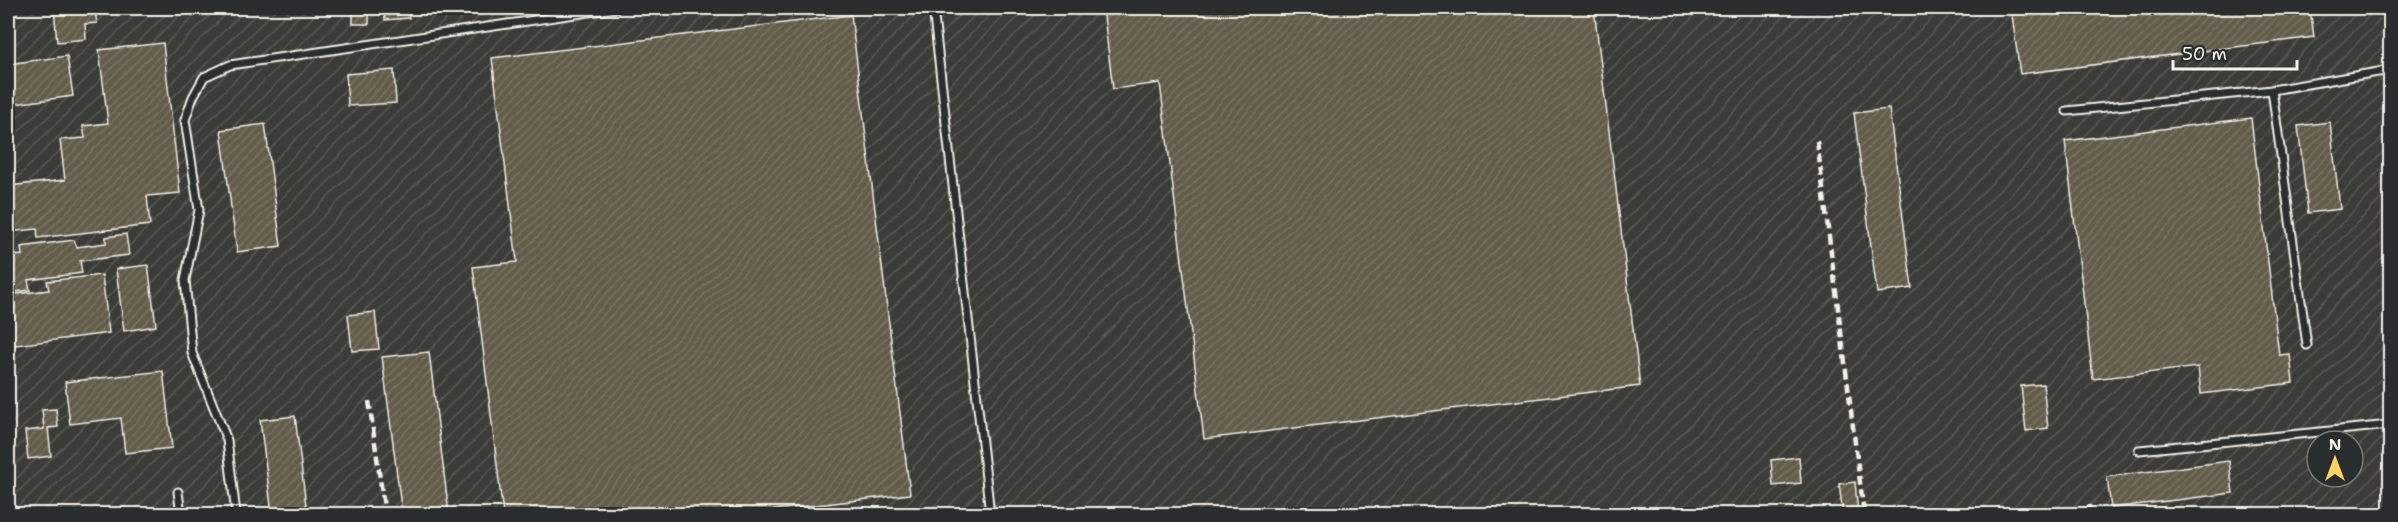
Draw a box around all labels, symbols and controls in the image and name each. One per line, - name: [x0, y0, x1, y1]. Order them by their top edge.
- scale bar: [2173, 33, 2298, 71]
- text: 50 m: [2182, 42, 2227, 66]
- north arrow: [2305, 429, 2365, 489]
- text: N: [2329, 434, 2341, 455]

